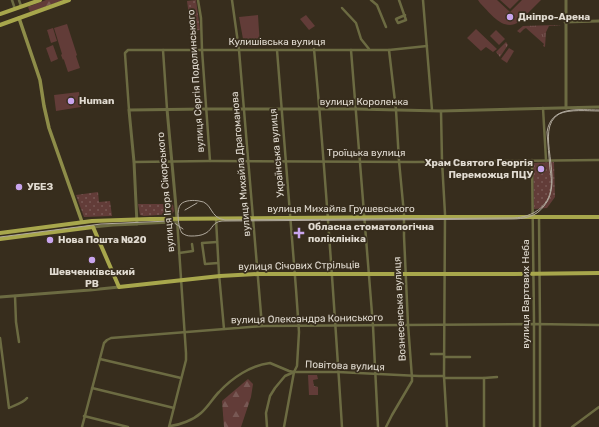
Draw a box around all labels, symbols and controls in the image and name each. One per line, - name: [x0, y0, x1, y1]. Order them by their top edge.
- street label: вулиця Сергія Подолинського: [185, 9, 207, 153]
- place label: Дніпро-Арена: [518, 11, 590, 23]
- marker: Дніпро-Арена: [505, 12, 515, 22]
- street label: Кулишівська вулиця: [228, 36, 326, 48]
- street label: вулиця Михайла Драгоманова: [229, 91, 253, 237]
- place label: Human: [79, 95, 114, 107]
- marker: Human: [66, 96, 76, 106]
- street label: вулиця Короленка: [320, 96, 408, 108]
- street label: Українська вулиця: [267, 108, 287, 198]
- street label: вулиця Ігоря Сікорського: [155, 131, 177, 253]
- street label: Троїцька вулиця: [327, 147, 405, 159]
- place label: Храм Святого Георгія Переможця ПЦУ: [425, 157, 534, 181]
- marker: Храм Святого Георгія Переможця ПЦУ: [536, 164, 546, 174]
- place label: УБЕЗ: [27, 181, 53, 193]
- marker: УБЕЗ: [14, 182, 24, 192]
- street label: вулиця Михайла Грушевського: [267, 203, 415, 215]
- place label: Обласна стоматологічна поліклініка: [308, 221, 434, 245]
- marker: Обласна стоматологічна поліклініка: [293, 227, 305, 239]
- place label: Нова Пошта №20: [58, 234, 147, 246]
- marker: Нова Пошта №20: [45, 235, 55, 245]
- street label: вулиця Вартових Неба: [520, 239, 532, 349]
- marker: Шевченківський РВ: [87, 255, 97, 265]
- street label: Вознесенська вулиця: [391, 256, 409, 362]
- street label: вулиця Січових Стрільців: [238, 259, 360, 273]
- place label: Шевченківський РВ: [49, 266, 135, 290]
- street label: вулиця Олександра Кониського: [231, 312, 384, 326]
- street label: Повітова вулиця: [305, 359, 385, 373]

